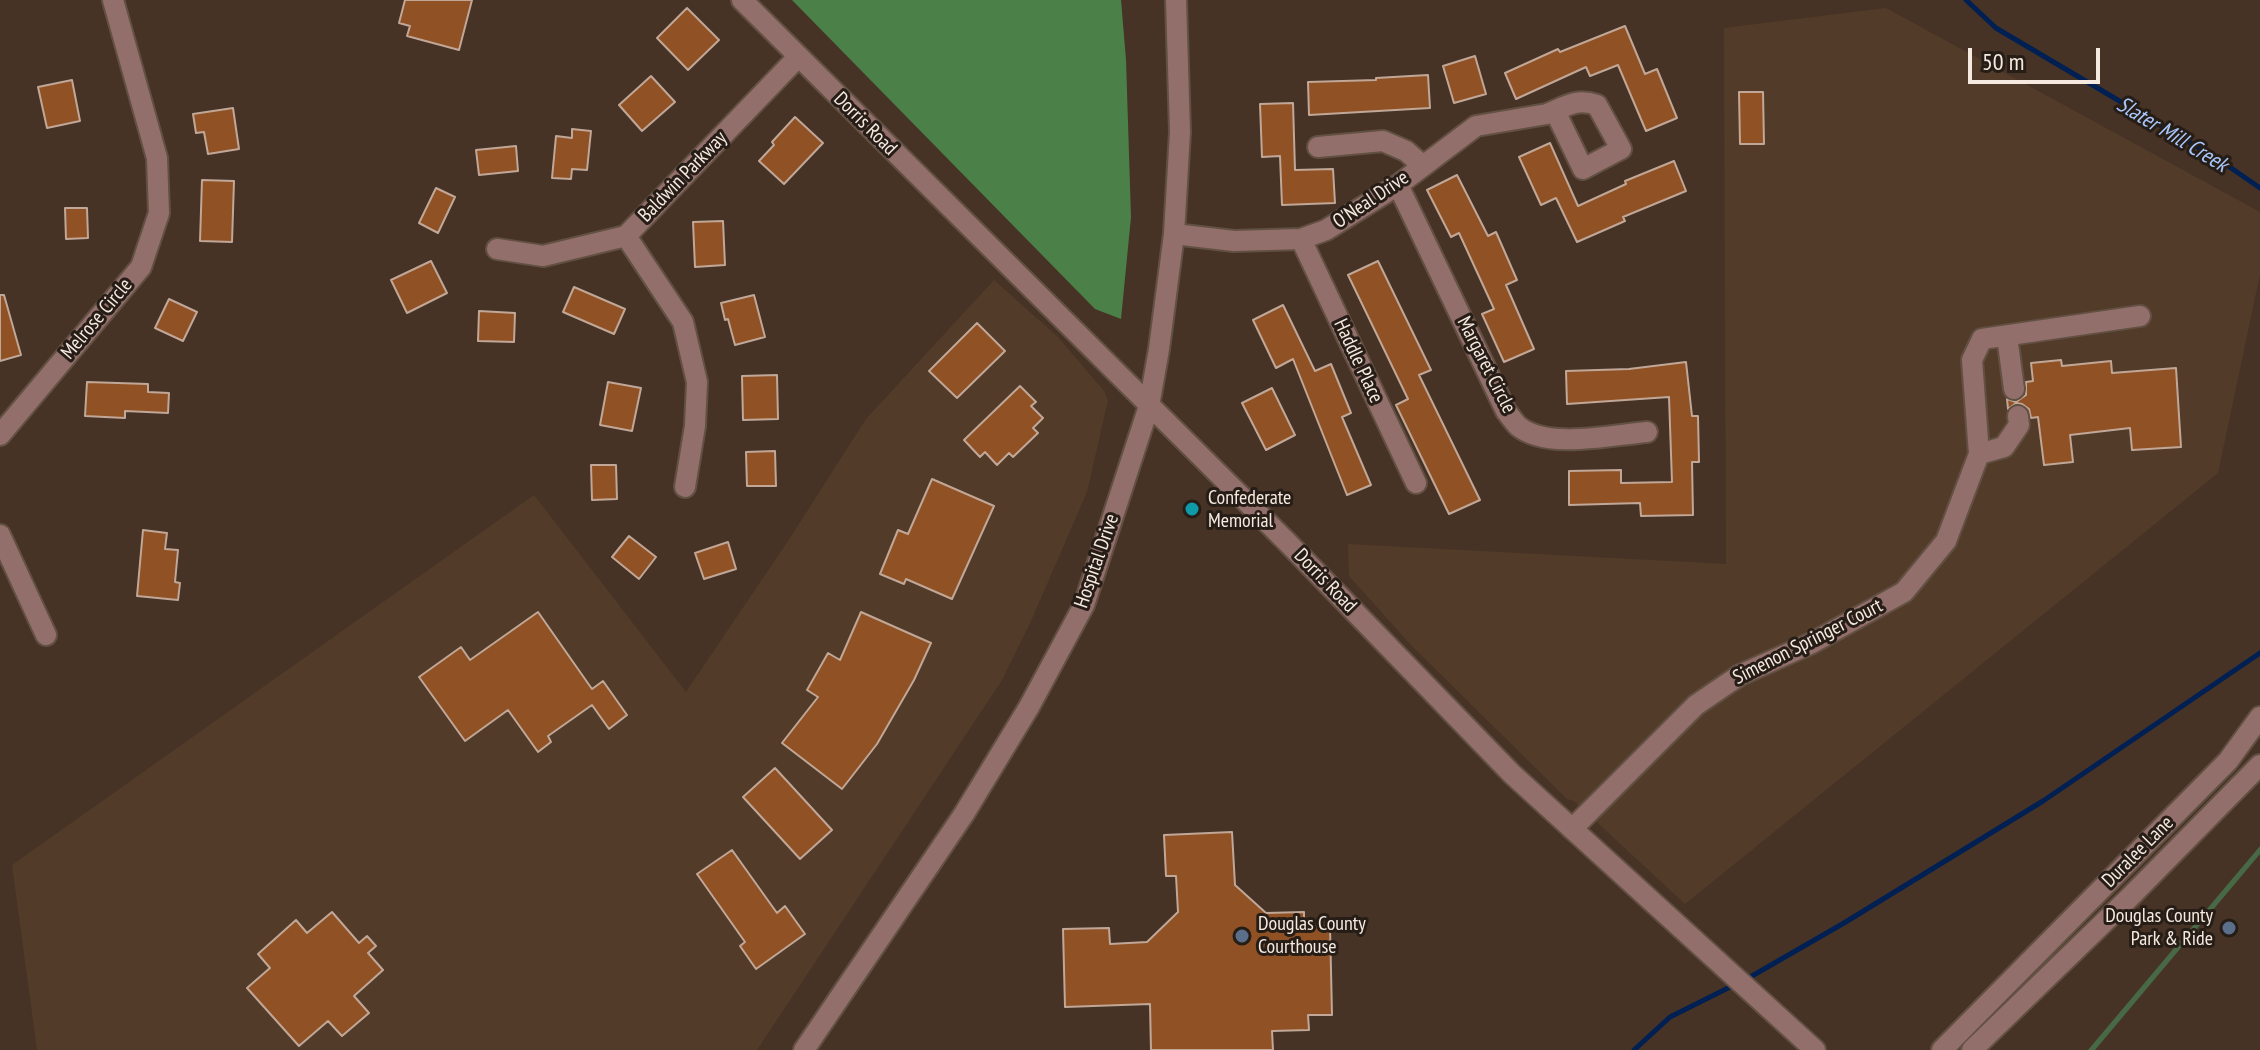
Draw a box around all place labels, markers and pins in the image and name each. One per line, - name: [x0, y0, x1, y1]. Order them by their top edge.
- place label: Confederate Memorial: [1208, 486, 1291, 533]
- marker: Confederate Memorial: [1183, 500, 1201, 518]
- place label: Douglas County Park & Ride: [2105, 904, 2213, 951]
- place label: Douglas County Courthouse: [1258, 912, 1366, 959]
- marker: Douglas County Park & Ride: [2220, 919, 2238, 937]
- marker: Douglas County Courthouse: [1233, 927, 1251, 945]

